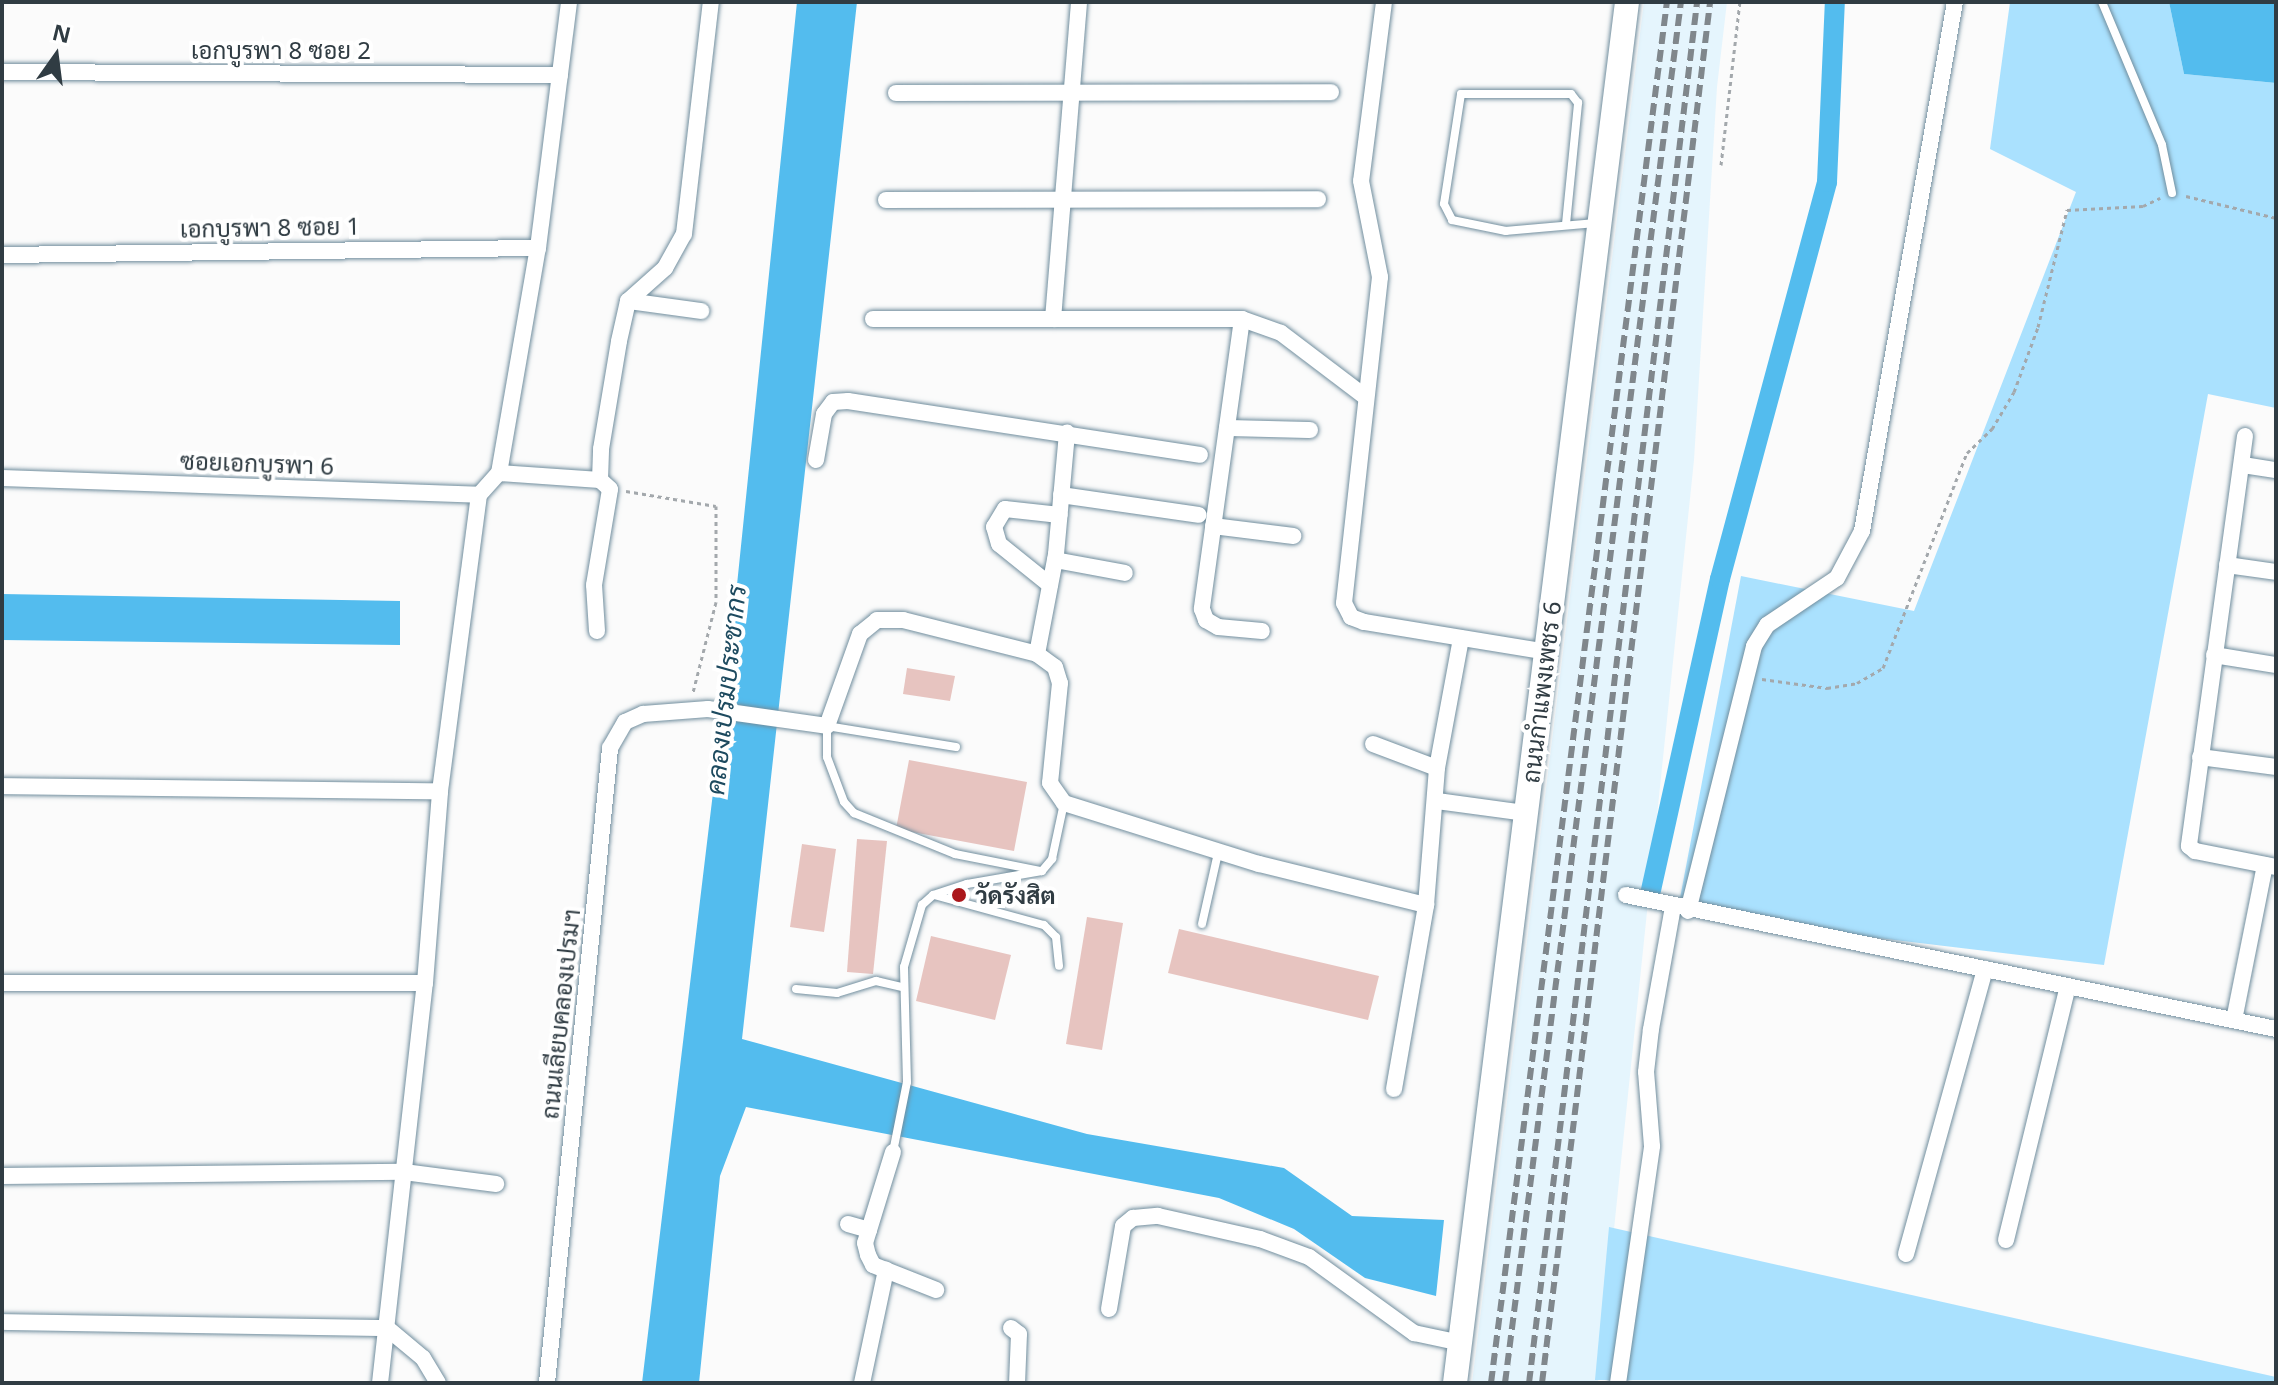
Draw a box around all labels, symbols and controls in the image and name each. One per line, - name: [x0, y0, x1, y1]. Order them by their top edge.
- north arrow: [16, 16, 96, 96]
- text: N: [49, 16, 74, 49]
- street label: เอกบูรพา 8 ซอย 2: [191, 36, 371, 64]
- street label: เอกบูรพา 8 ซอย 1: [180, 211, 360, 243]
- street label: ซอยเอกบูรพา 6: [180, 446, 334, 480]
- water label: คลองเปรมประชากร: [699, 584, 753, 796]
- street label: ถนนกำแพงเพชร 6: [1516, 599, 1566, 785]
- place label: วัดรังสิต: [975, 881, 1056, 909]
- marker: วัดรังสิต: [950, 886, 968, 904]
- street label: ถนนเลียบคลองเปรมฯ: [535, 908, 585, 1120]

